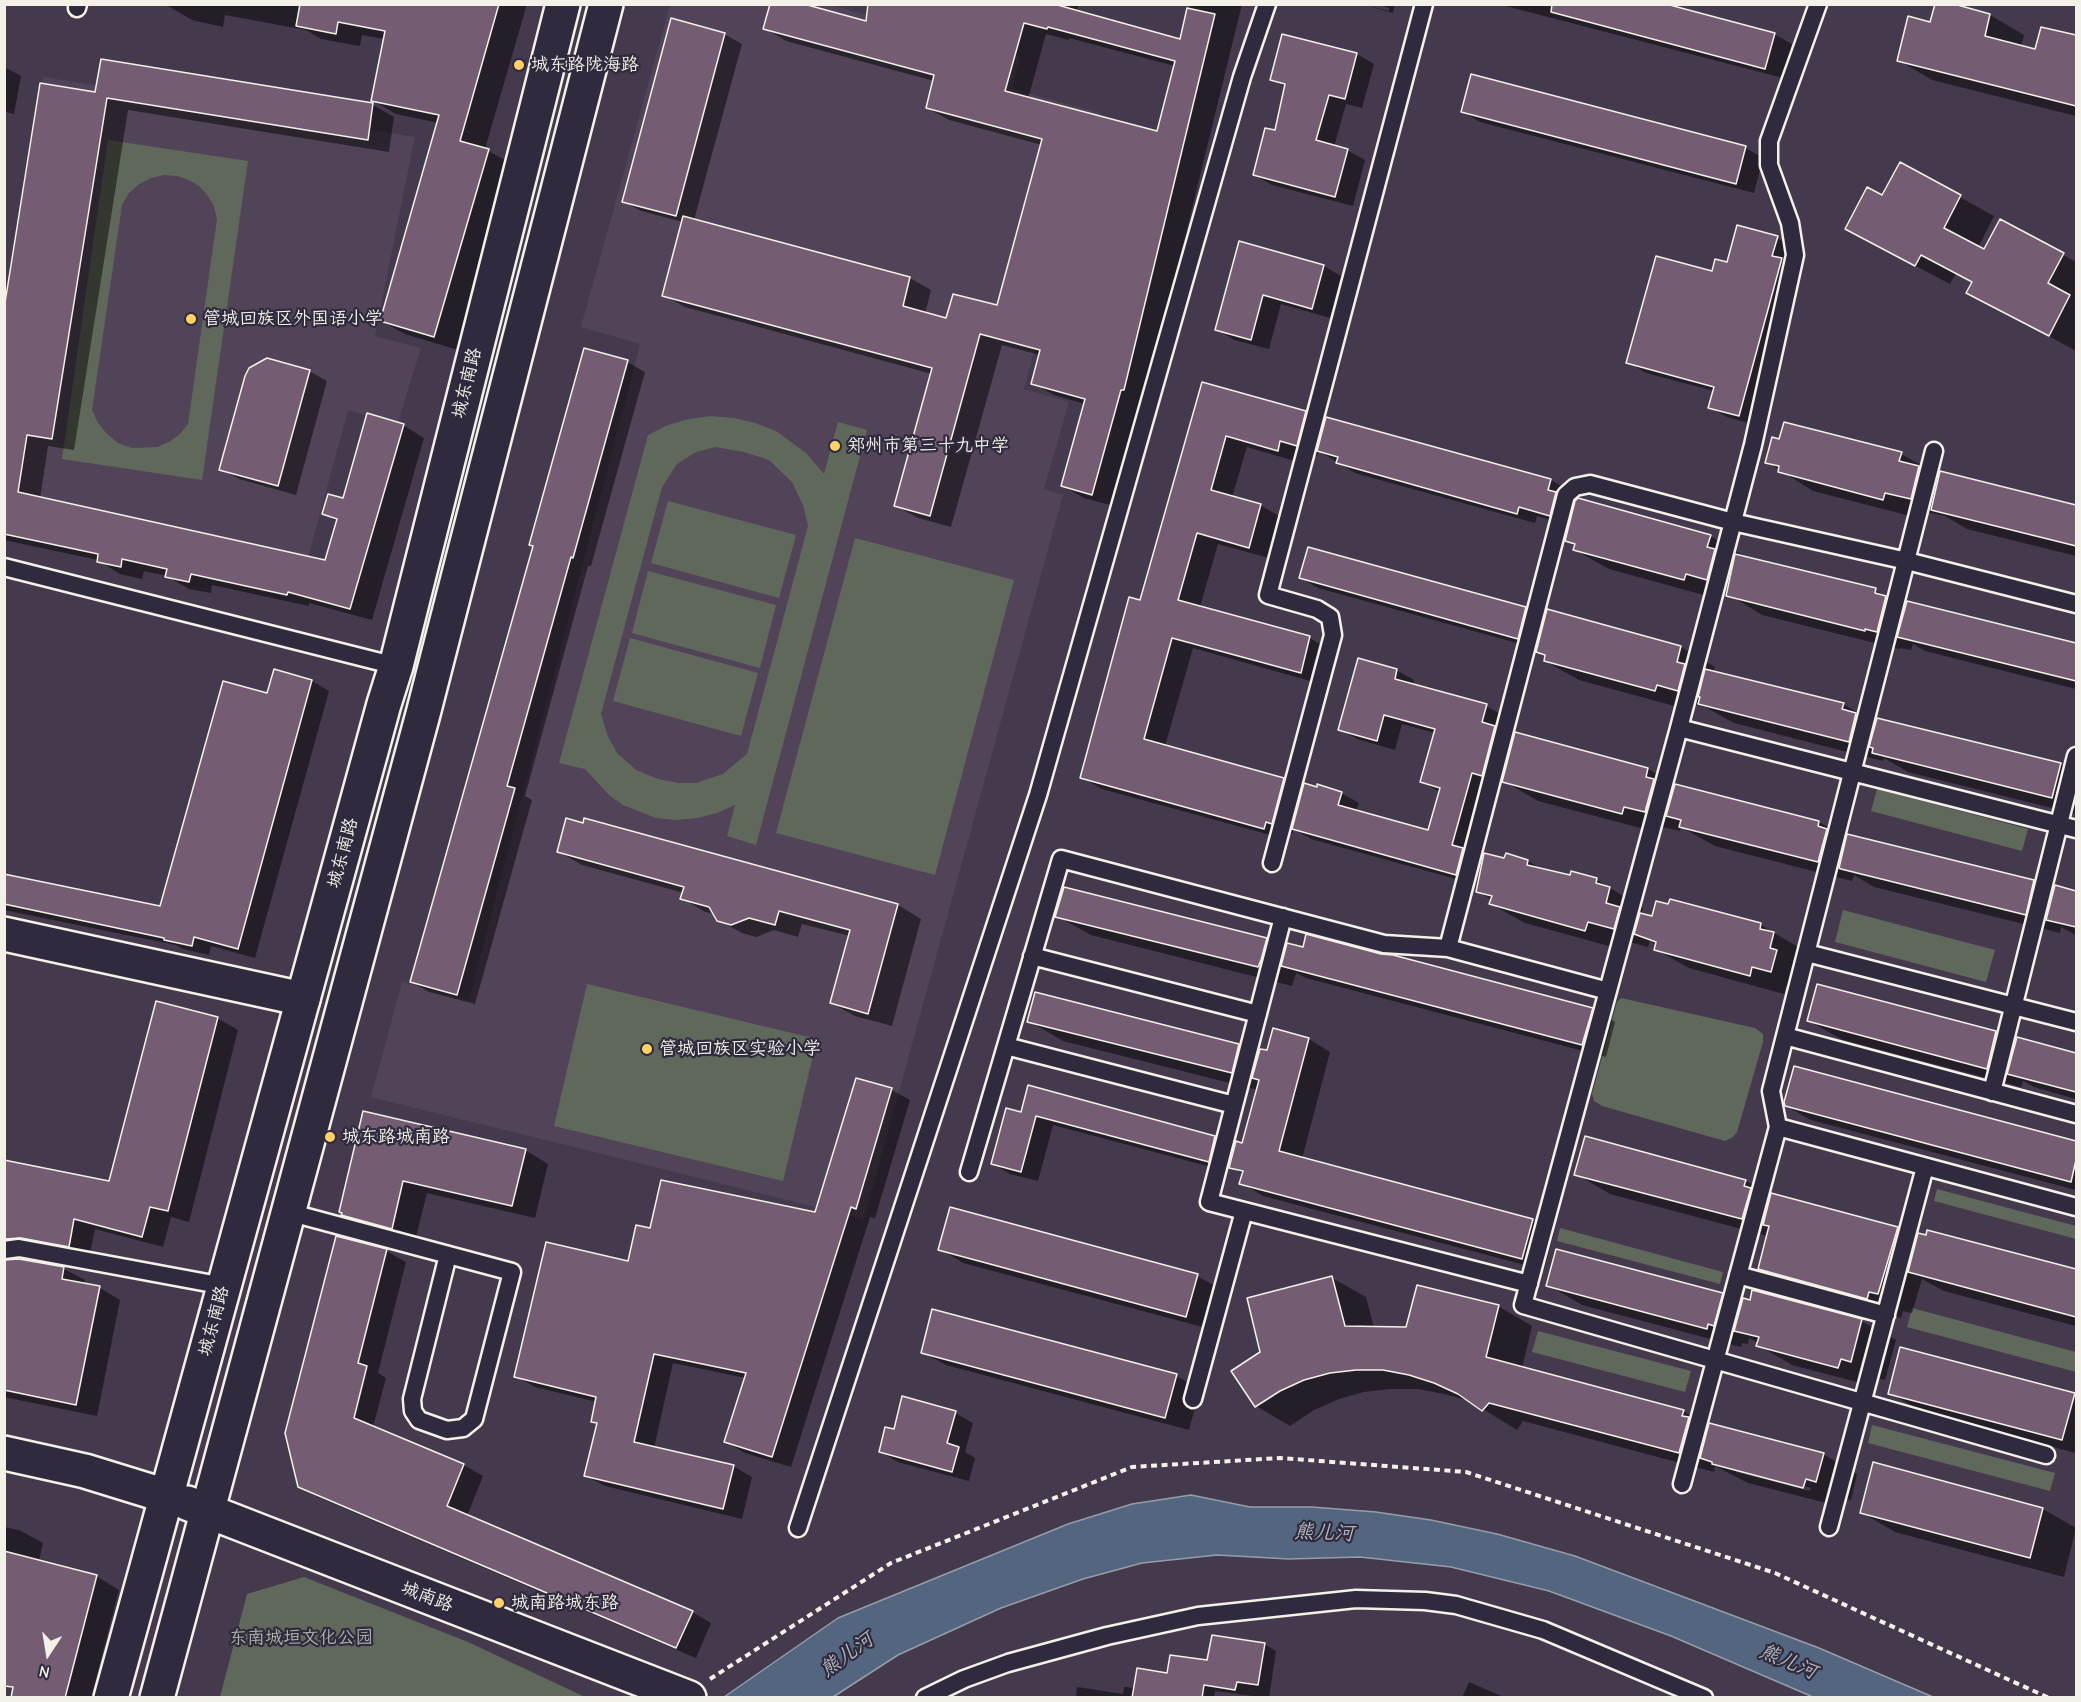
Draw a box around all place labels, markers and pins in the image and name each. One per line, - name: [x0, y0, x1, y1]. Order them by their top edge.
- place label: 城东路陇海路: [531, 54, 639, 76]
- marker: 城东路陇海路: [512, 58, 526, 72]
- place label: 管城回族区外国语小学: [203, 308, 383, 330]
- marker: 管城回族区外国语小学: [184, 312, 198, 326]
- place label: 郑州市第三十九中学: [847, 435, 1009, 457]
- marker: 郑州市第三十九中学: [828, 439, 842, 453]
- place label: 管城回族区实验小学: [659, 1038, 821, 1060]
- marker: 管城回族区实验小学: [640, 1042, 654, 1056]
- place label: 城东路城南路: [342, 1126, 450, 1148]
- marker: 城东路城南路: [323, 1130, 337, 1144]
- place label: 城南路城东路: [511, 1592, 619, 1614]
- marker: 城南路城东路: [492, 1596, 506, 1610]

